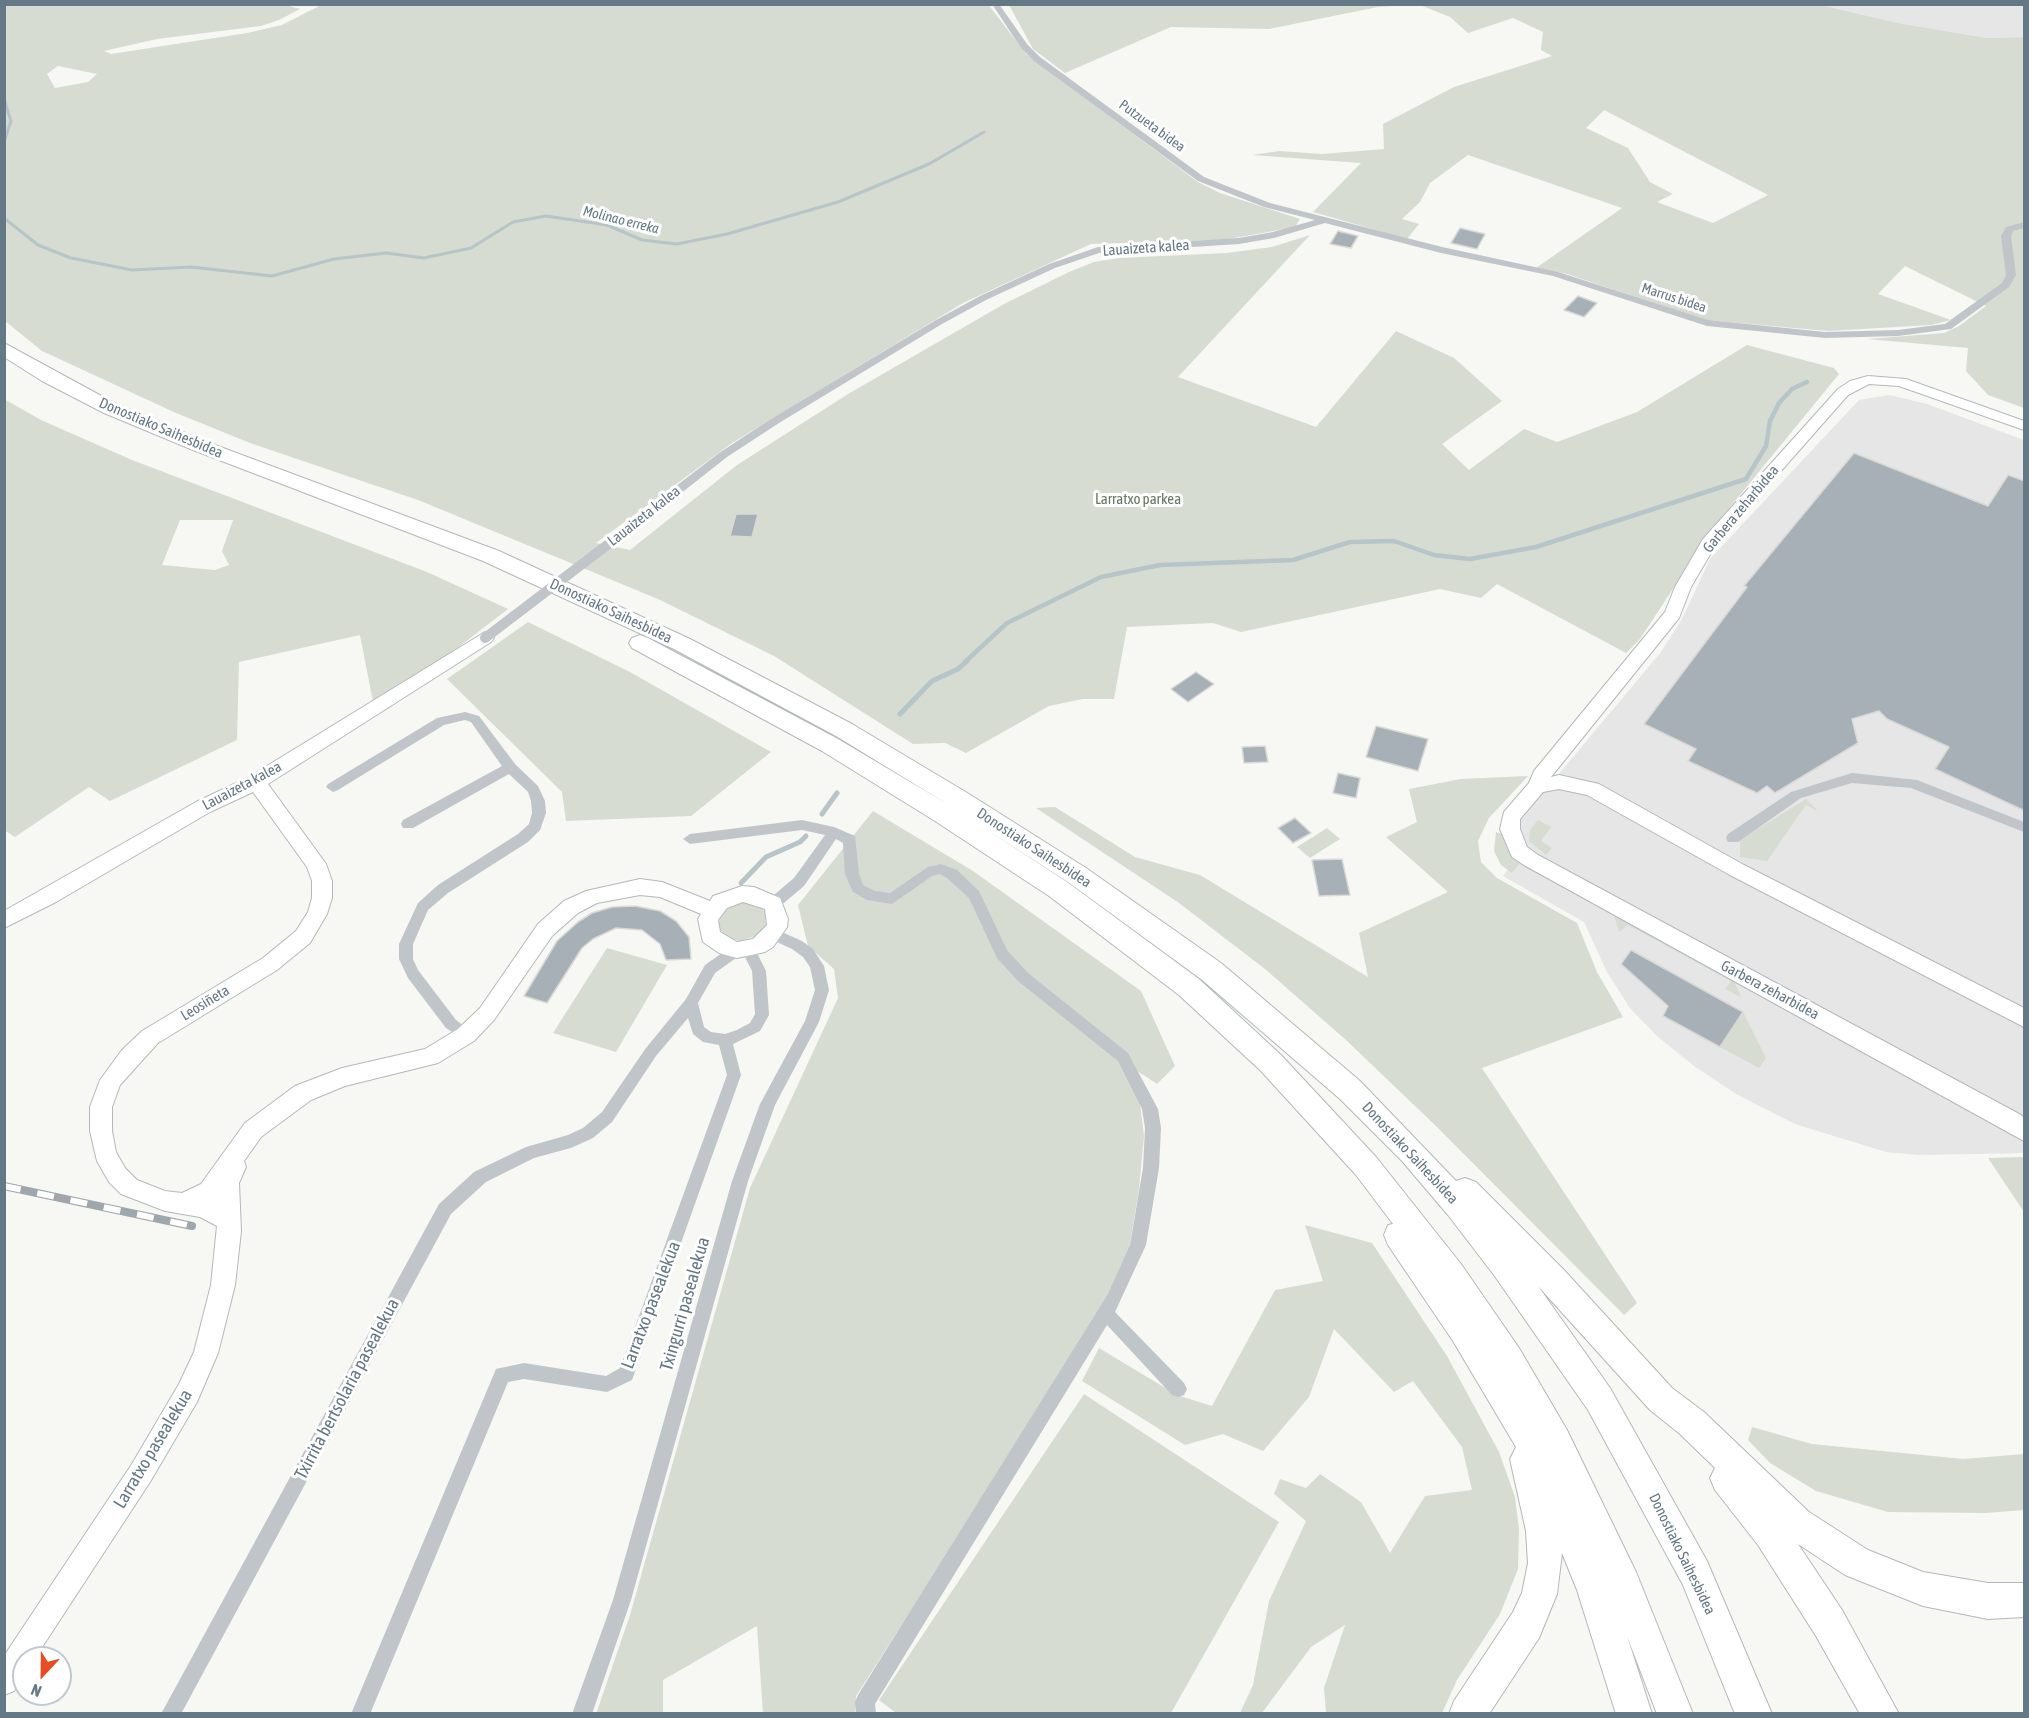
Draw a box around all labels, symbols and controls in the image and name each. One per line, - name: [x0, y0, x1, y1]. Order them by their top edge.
- street label: Putzueta bidea: [1116, 96, 1188, 156]
- water label: Molinao erreka: [581, 202, 661, 238]
- street label: Lauaizeta kalea: [1102, 236, 1190, 260]
- street label: Marrus bidea: [1639, 280, 1709, 316]
- street label: Donostiako Saihesbidea: [96, 394, 226, 462]
- street label: Garbera zeharbidea: [1699, 462, 1783, 556]
- street label: Lauaizeta kalea: [604, 482, 684, 550]
- park label: Larratxo parkea: [1095, 490, 1181, 508]
- street label: Donostiako Saihesbidea: [547, 575, 675, 647]
- street label: Lauaizeta kalea: [199, 758, 285, 814]
- street label: Donostiako Saihesbidea: [973, 804, 1095, 892]
- street label: Garbera zeharbidea: [1718, 957, 1822, 1023]
- street label: Leosiñeta: [177, 981, 233, 1025]
- street label: Donostiako Saihesbidea: [1358, 1098, 1462, 1208]
- street label: Txingurri pasealekua: [656, 1235, 714, 1373]
- street label: Larratxo pasealekua: [617, 1238, 685, 1372]
- street label: Txirrita bertsolaria pasealekua: [290, 1295, 404, 1483]
- street label: Larratxo pasealekua: [109, 1386, 197, 1512]
- street label: Donostiako Saihesbidea: [1645, 1490, 1719, 1618]
- north arrow: [12, 1646, 72, 1706]
- text: N: [28, 1681, 44, 1701]

